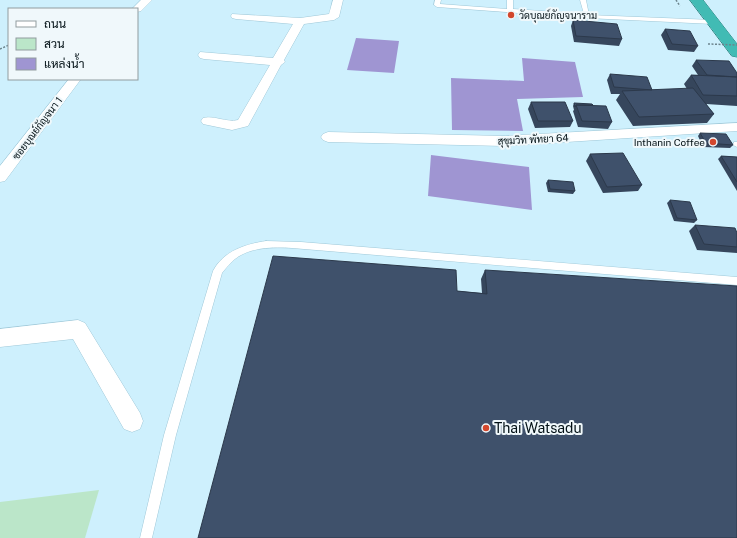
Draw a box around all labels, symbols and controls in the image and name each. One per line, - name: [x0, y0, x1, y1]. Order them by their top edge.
- legend: [8, 8, 138, 80]
- place label: วัดบุณย์กัญจนาราม: [519, 8, 597, 23]
- marker: วัดบุณย์กัญจนาราม: [506, 10, 516, 20]
- text: ถนน: [44, 17, 67, 31]
- text: สวน: [44, 37, 65, 51]
- text: แหล่งน้ำ: [44, 53, 84, 71]
- street label: ซอยบุณย์กัญจนา 1: [9, 94, 66, 163]
- street label: สุขุมวิท พัทยา 64: [497, 131, 569, 149]
- place label: Inthanin Coffee: [634, 136, 705, 148]
- marker: Inthanin Coffee: [708, 137, 718, 147]
- place label: Thai Watsadu: [494, 420, 582, 436]
- marker: Thai Watsadu: [481, 423, 491, 433]

